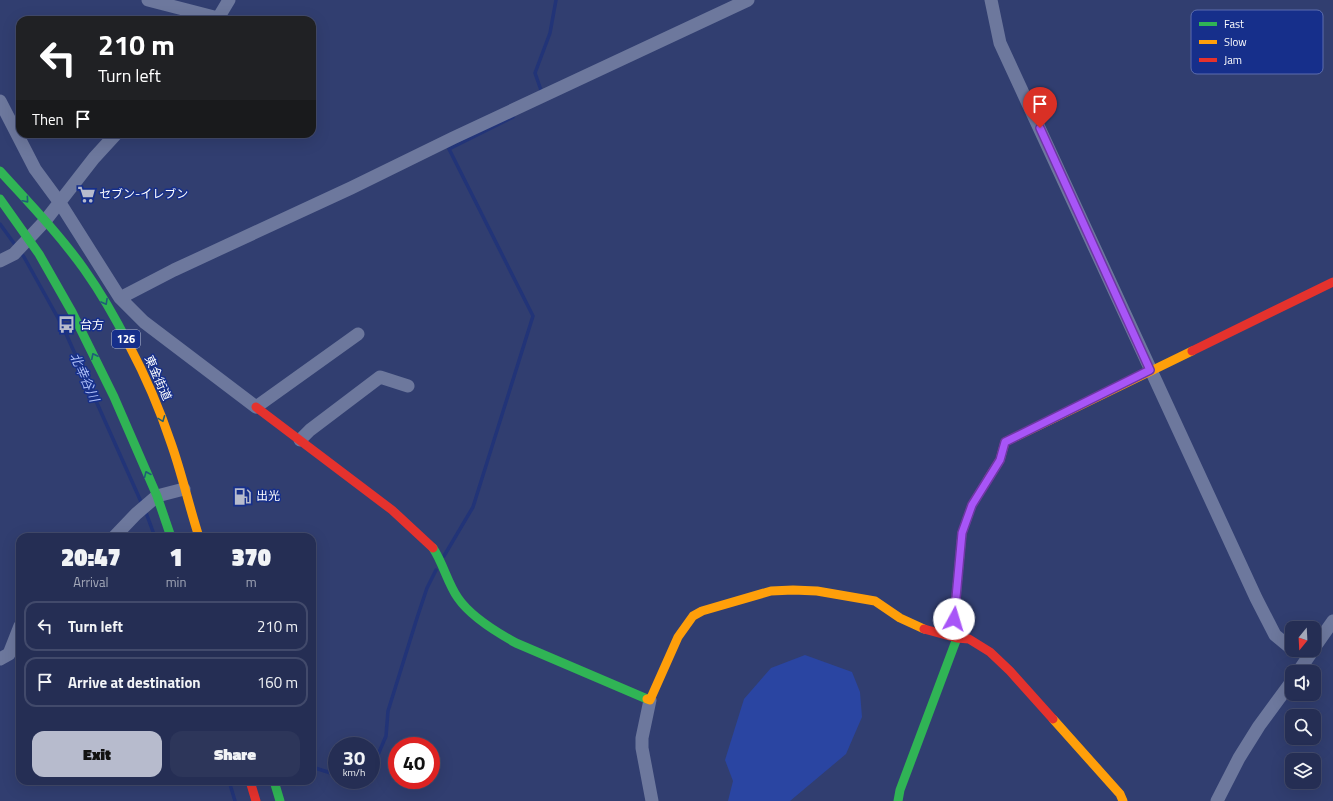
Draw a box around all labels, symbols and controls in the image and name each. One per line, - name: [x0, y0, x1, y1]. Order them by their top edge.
- legend: [1191, 10, 1323, 74]
- text: Fast: [1224, 16, 1244, 32]
- text: 210 m: [98, 23, 175, 66]
- icon: left: [32, 32, 84, 84]
- text: Slow: [1224, 34, 1247, 50]
- text: Jam: [1224, 52, 1242, 68]
- text: Turn left: [98, 62, 161, 89]
- pin: [1023, 87, 1057, 128]
- icon: arrive: [1029, 93, 1051, 115]
- text: Then: [32, 108, 64, 131]
- icon: arrive: [72, 108, 94, 130]
- supermarket icon: セブン-イレブン: [76, 184, 96, 204]
- place label: セブン-イレブン: [99, 184, 188, 203]
- one-way arrow: [21, 195, 28, 203]
- one-way arrow: [101, 298, 108, 305]
- bus stop icon: 台方: [57, 315, 77, 335]
- place label: 台方: [80, 315, 104, 334]
- road number: 126: [112, 330, 140, 348]
- water label: 北幸谷川: [65, 349, 106, 407]
- street label: 東金街道: [140, 352, 177, 404]
- one-way arrow: [91, 353, 99, 360]
- one-way arrow: [158, 415, 166, 422]
- one-way arrow: [144, 471, 152, 478]
- fuel station icon: 出光: [233, 486, 253, 506]
- place label: 出光: [256, 486, 280, 505]
- text: 20:47: [61, 539, 121, 575]
- text: 1: [169, 539, 183, 575]
- text: 370: [231, 539, 271, 575]
- text: Arrival: [73, 572, 108, 592]
- text: min: [166, 572, 186, 592]
- text: m: [246, 572, 257, 592]
- position arrow: [933, 598, 975, 640]
- icon: left: [34, 615, 56, 637]
- text: Turn left: [68, 615, 123, 638]
- text: 210 m: [257, 615, 298, 638]
- north arrow: [1285, 621, 1321, 657]
- map controls: [1285, 621, 1321, 789]
- button: sound: [1285, 665, 1321, 701]
- icon: arrive: [34, 671, 56, 693]
- text: Arrive at destination: [68, 671, 201, 694]
- text: 160 m: [257, 671, 298, 694]
- button: search: [1285, 709, 1321, 745]
- button: Exit: [32, 731, 162, 777]
- button: Share: [170, 731, 300, 777]
- speed limit sign: 40: [388, 737, 440, 789]
- text: 30: [343, 742, 365, 773]
- button: layers: [1285, 753, 1321, 789]
- text: km/h: [343, 765, 365, 780]

